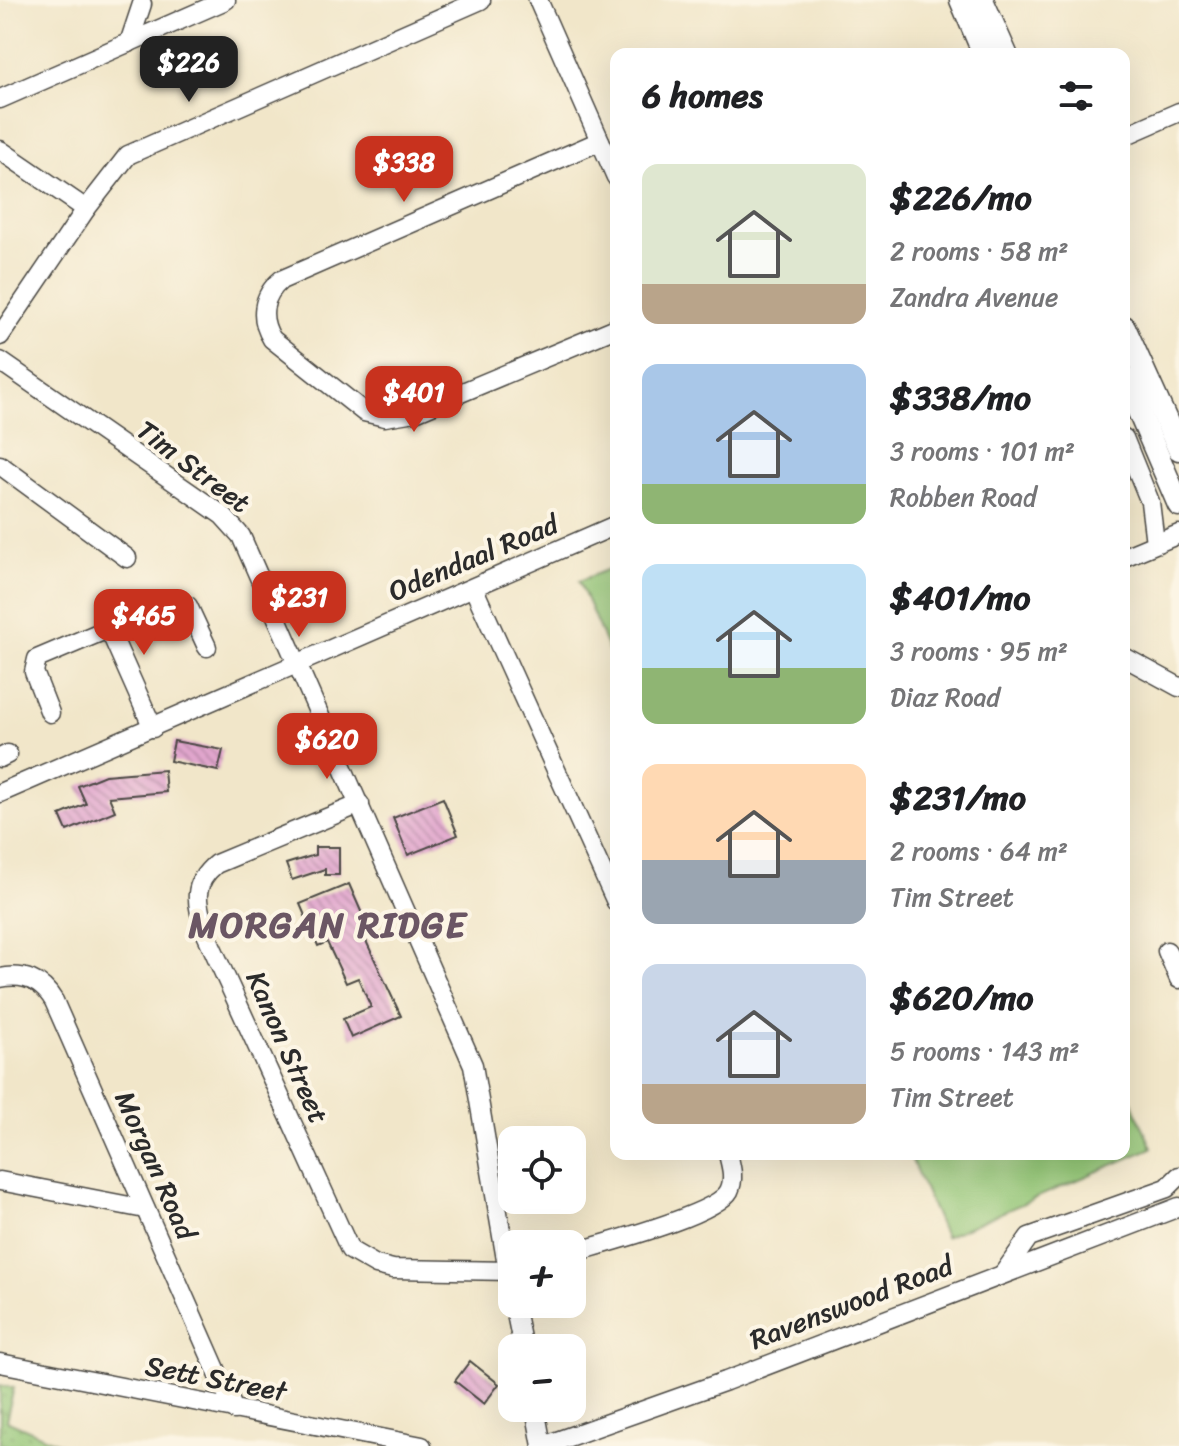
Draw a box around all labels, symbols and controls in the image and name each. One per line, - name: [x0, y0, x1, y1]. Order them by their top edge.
- pin: $226: [142, 36, 236, 104]
- text: $226: [158, 39, 220, 85]
- text: 6 homes: [642, 66, 763, 126]
- icon: filters: [1054, 74, 1098, 118]
- pin: $338: [357, 136, 451, 204]
- text: $338: [373, 139, 435, 185]
- text: $226/mo: [890, 168, 1032, 228]
- icon: home: [706, 196, 802, 292]
- text: 2 rooms · 58 m²: [890, 228, 1068, 274]
- text: Zandra Avenue: [890, 274, 1058, 320]
- pin: $401: [367, 366, 461, 434]
- text: $338/mo: [890, 368, 1031, 428]
- text: $401: [383, 369, 445, 415]
- icon: home: [706, 396, 802, 492]
- street label: Tim Street: [126, 407, 262, 526]
- text: 3 rooms · 101 m²: [890, 428, 1075, 474]
- text: Robben Road: [890, 474, 1037, 520]
- street label: Odendaal Road: [381, 499, 568, 615]
- text: $401/mo: [890, 568, 1030, 628]
- pin: $231: [252, 571, 346, 639]
- text: $231: [270, 574, 328, 620]
- pin: $465: [97, 589, 191, 657]
- text: $465: [112, 592, 176, 638]
- icon: home: [706, 596, 802, 692]
- text: 3 rooms · 95 m²: [890, 628, 1068, 674]
- text: Diaz Road: [890, 674, 1000, 720]
- pin: $620: [280, 713, 374, 781]
- text: $620: [295, 716, 359, 762]
- text: $231/mo: [890, 768, 1026, 828]
- icon: home: [706, 796, 802, 892]
- text: 2 rooms · 64 m²: [890, 828, 1068, 874]
- text: Tim Street: [890, 874, 1014, 920]
- district label: MORGAN RIDGE: [188, 893, 468, 957]
- street label: Kanon Street: [232, 963, 343, 1132]
- text: $620/mo: [890, 968, 1034, 1028]
- icon: home: [706, 996, 802, 1092]
- text: 5 rooms · 143 m²: [890, 1028, 1079, 1074]
- text: Tim Street: [890, 1074, 1014, 1120]
- street label: Morgan Road: [101, 1083, 211, 1250]
- map controls: [498, 1126, 586, 1422]
- button: locate: [498, 1126, 586, 1214]
- button: +: [498, 1230, 586, 1318]
- street label: Ravenswood Road: [742, 1240, 962, 1364]
- button: −: [498, 1334, 586, 1422]
- street label: Sett Street: [141, 1341, 292, 1416]

